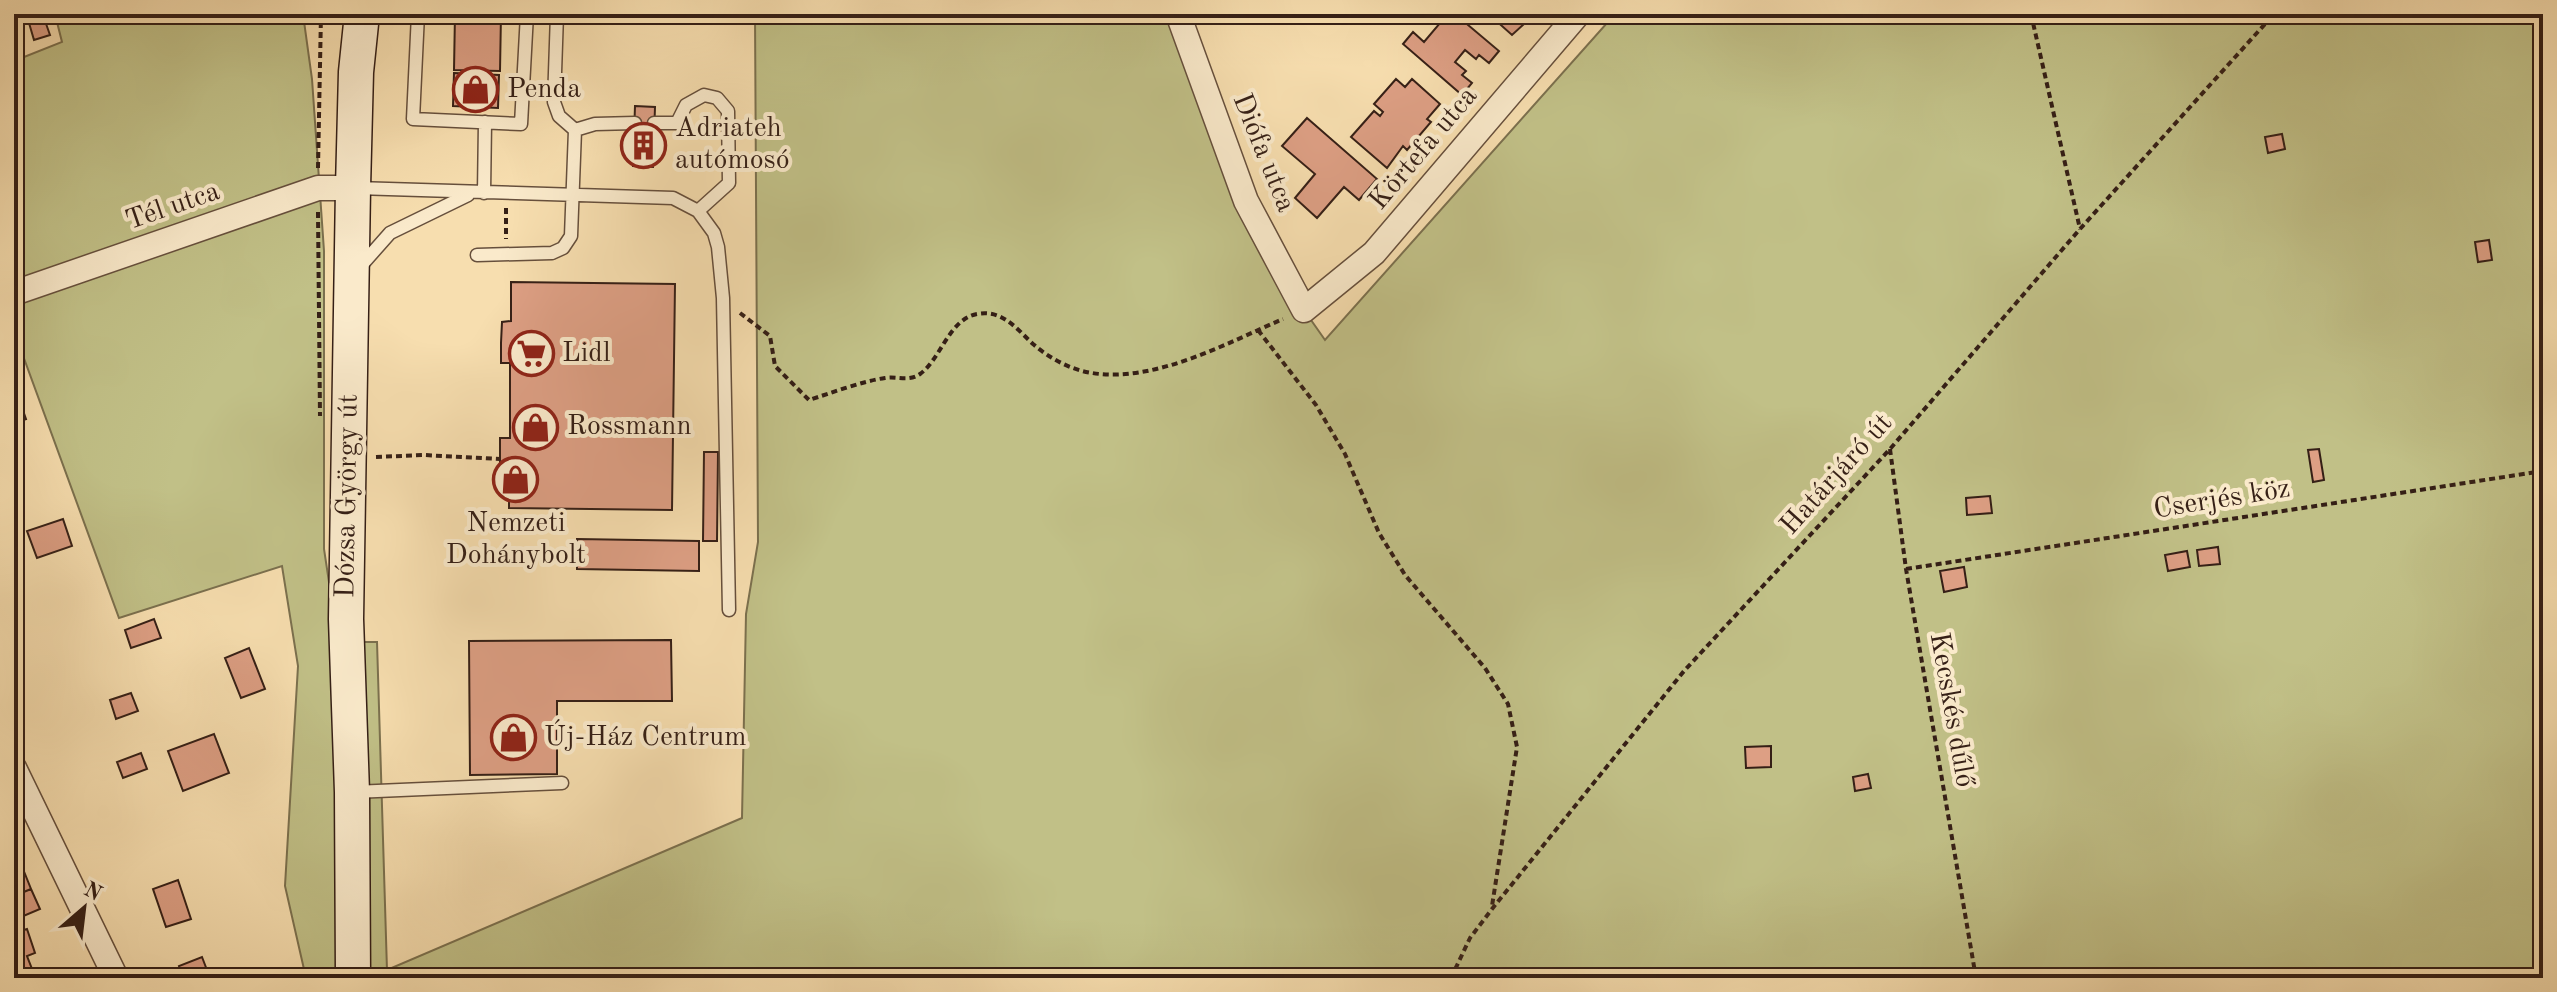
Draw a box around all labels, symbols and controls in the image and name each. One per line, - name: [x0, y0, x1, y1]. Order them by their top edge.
- shop icon: Penda: [452, 66, 500, 114]
- place label: Penda: [507, 76, 581, 104]
- street label: Körtefa utca: [1365, 82, 1483, 216]
- street label: Diófa utca: [1227, 90, 1299, 216]
- place label: Adriateh autómosó: [675, 115, 790, 175]
- building icon: Adriateh autómosó: [620, 121, 668, 169]
- street label: Tél utca: [123, 178, 224, 236]
- supermarket icon: Lidl: [507, 330, 555, 378]
- place label: Lidl: [562, 340, 611, 368]
- street label: Dózsa György út: [332, 394, 364, 598]
- shop icon: Rossmann: [512, 403, 560, 451]
- street label: Határjáró út: [1776, 409, 1898, 541]
- place label: Rossmann: [567, 413, 692, 441]
- shop icon: Nemzeti Dohánybolt: [492, 456, 540, 504]
- street label: Cserjés köz: [2152, 475, 2292, 525]
- place label: Nemzeti Dohánybolt: [446, 510, 586, 570]
- street label: Kecskés dűlő: [1924, 630, 1978, 790]
- shop icon: Új-Ház Centrum: [489, 714, 537, 762]
- place label: Új-Ház Centrum: [544, 719, 746, 752]
- north arrow: [44, 868, 124, 948]
- text: N: [80, 878, 105, 906]

